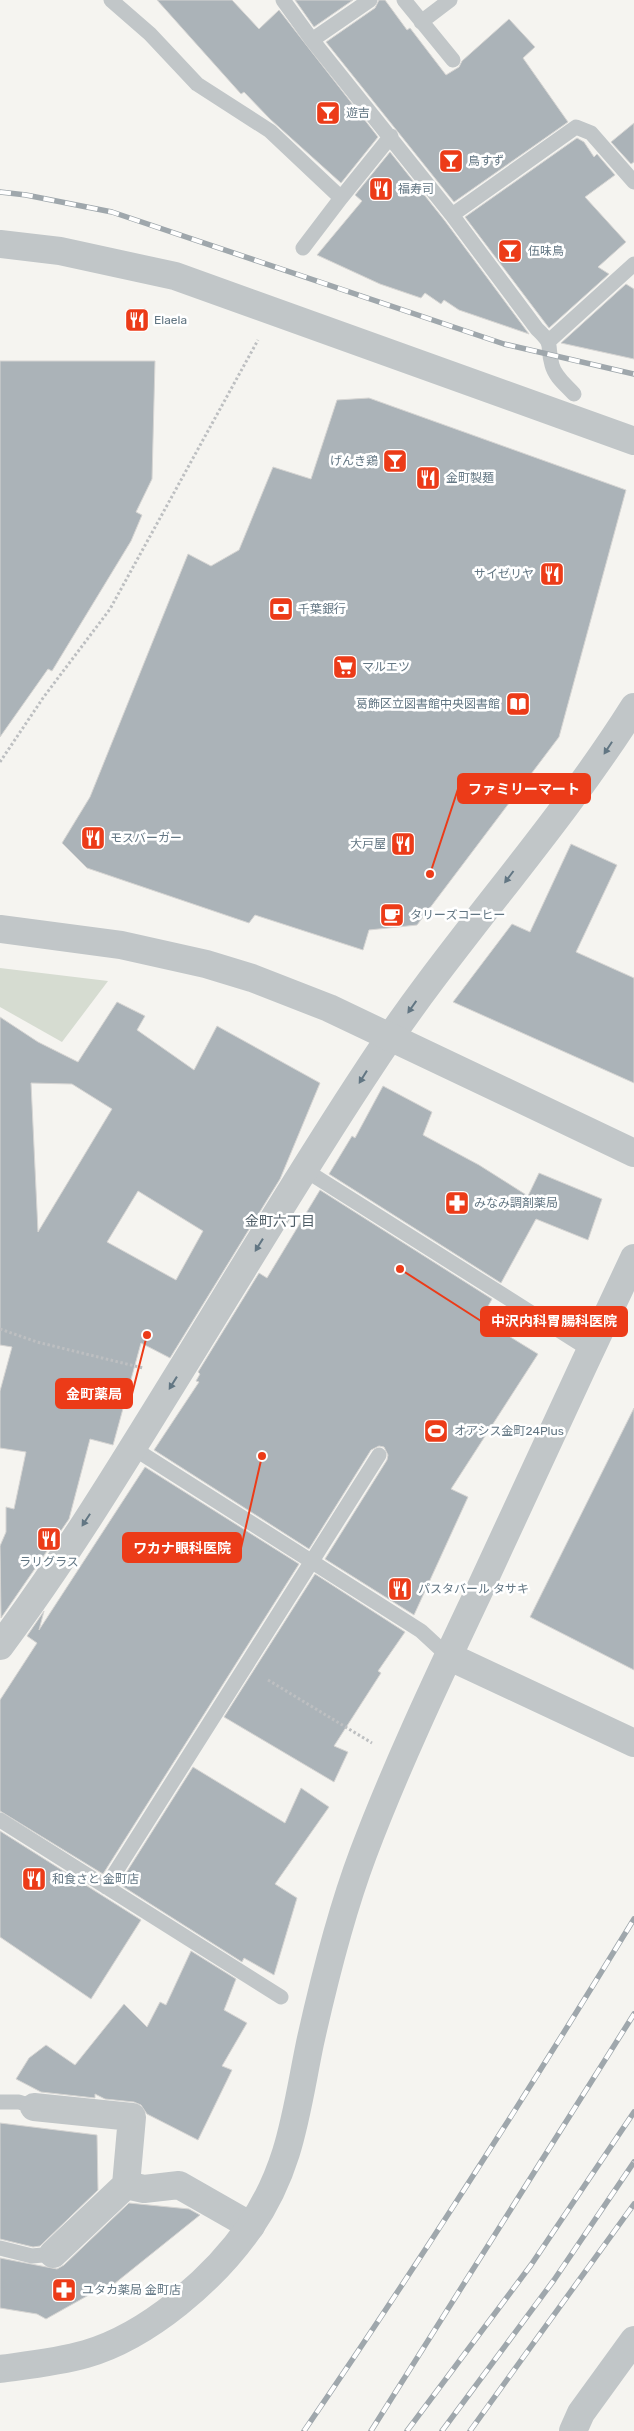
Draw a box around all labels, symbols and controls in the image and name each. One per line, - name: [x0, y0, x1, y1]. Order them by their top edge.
- bar icon: 遊吉: [315, 100, 341, 126]
- place label: 遊吉: [346, 106, 370, 120]
- bar icon: 鳥すず: [438, 148, 464, 174]
- place label: 鳥すず: [468, 154, 504, 168]
- restaurant icon: 福寿司: [368, 176, 394, 202]
- place label: 福寿司: [398, 182, 434, 196]
- bar icon: 伍味鳥: [497, 238, 523, 264]
- place label: 伍味鳥: [528, 244, 564, 258]
- restaurant icon: Elaela: [124, 307, 150, 333]
- place label: Elaela: [154, 313, 187, 327]
- bar icon: げんき鶏: [382, 448, 408, 474]
- place label: げんき鶏: [330, 454, 378, 468]
- restaurant icon: 金町製麺: [415, 465, 441, 491]
- place label: 金町製麺: [446, 471, 494, 485]
- restaurant icon: サイゼリヤ: [539, 561, 565, 587]
- place label: サイゼリヤ: [474, 567, 534, 581]
- bank icon: 千葉銀行: [268, 596, 294, 622]
- place label: 千葉銀行: [298, 602, 346, 616]
- supermarket icon: マルエツ: [332, 654, 358, 680]
- place label: マルエツ: [362, 660, 410, 674]
- library icon: 葛飾区立図書館中央図書館: [505, 691, 531, 717]
- place label: 葛飾区立図書館中央図書館: [356, 697, 500, 711]
- one-way arrow: [603, 742, 613, 755]
- callout: ファミリーマート: [458, 774, 590, 803]
- text: ファミリーマート: [468, 781, 580, 798]
- restaurant icon: モスバーガー: [80, 825, 106, 851]
- place label: モスバーガー: [110, 831, 182, 845]
- restaurant icon: 大戸屋: [390, 831, 416, 857]
- place label: 大戸屋: [350, 837, 386, 851]
- one-way arrow: [504, 870, 515, 883]
- cafe icon: タリーズコーヒー: [379, 902, 405, 928]
- place label: タリーズコーヒー: [410, 908, 505, 922]
- one-way arrow: [407, 1000, 417, 1014]
- one-way arrow: [359, 1070, 368, 1084]
- pharmacy icon: みなみ調剤薬局: [444, 1190, 470, 1216]
- place label: みなみ調剤薬局: [474, 1196, 558, 1210]
- district label: 金町六丁目: [245, 1213, 315, 1230]
- one-way arrow: [254, 1238, 263, 1251]
- callout: 中沢内科胃腸科医院: [481, 1307, 627, 1336]
- text: 中沢内科胃腸科医院: [491, 1313, 617, 1330]
- one-way arrow: [169, 1376, 178, 1389]
- callout: 金町薬局: [56, 1379, 132, 1408]
- text: 金町薬局: [66, 1386, 122, 1403]
- sports icon: オアシス金町24Plus: [423, 1418, 449, 1444]
- place label: オアシス金町24Plus: [454, 1424, 564, 1438]
- one-way arrow: [82, 1513, 91, 1527]
- restaurant icon: ラリグラス: [36, 1526, 62, 1552]
- callout: ワカナ眼科医院: [123, 1533, 241, 1562]
- text: ワカナ眼科医院: [133, 1540, 231, 1557]
- place label: ラリグラス: [19, 1555, 79, 1569]
- restaurant icon: パスタバール タサキ: [387, 1576, 413, 1602]
- place label: パスタバール タサキ: [418, 1582, 529, 1596]
- restaurant icon: 和食さと 金町店: [21, 1866, 47, 1892]
- place label: 和食さと 金町店: [52, 1872, 139, 1886]
- pharmacy icon: ユタカ薬局 金町店: [51, 2277, 77, 2303]
- place label: ユタカ薬局 金町店: [82, 2283, 181, 2297]

